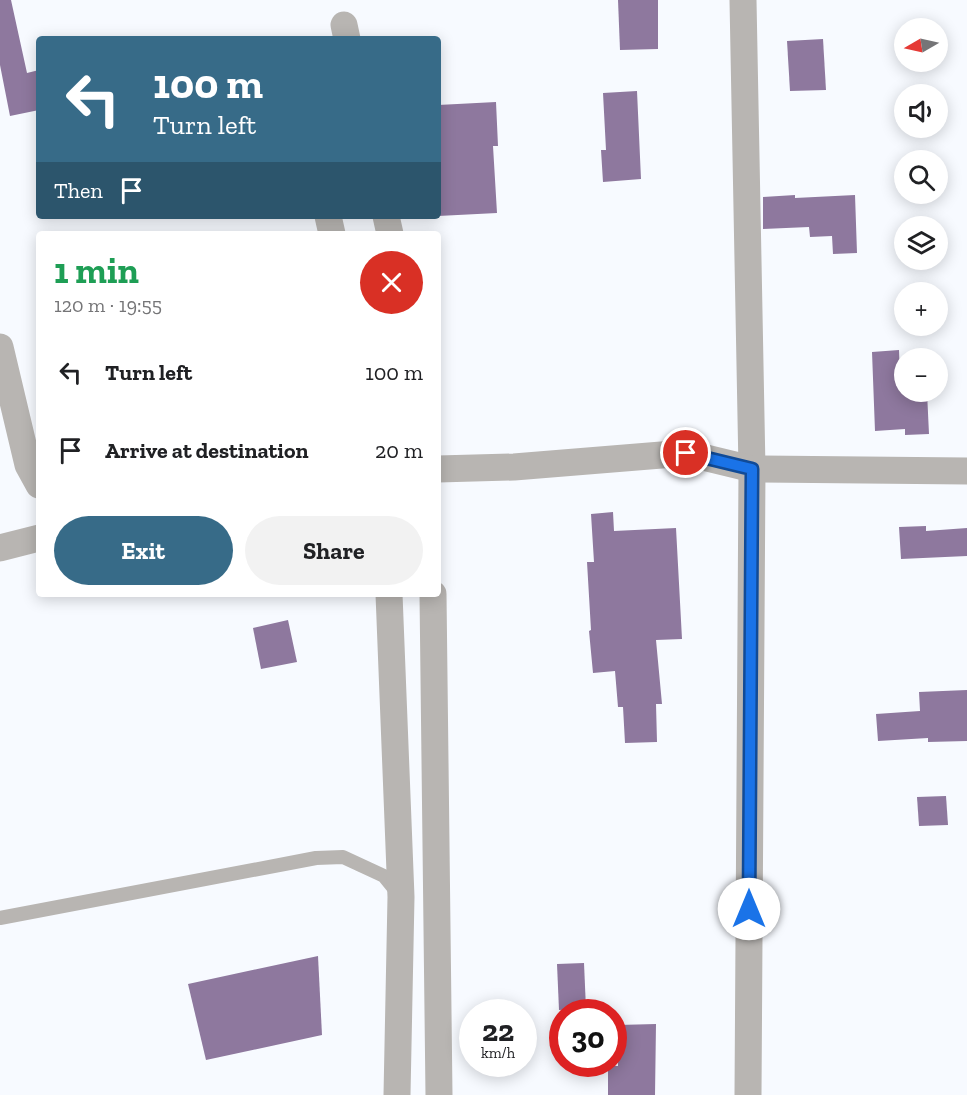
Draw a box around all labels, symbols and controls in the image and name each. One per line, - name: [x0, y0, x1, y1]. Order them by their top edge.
- north arrow: [894, 18, 948, 72]
- map controls: [894, 18, 948, 402]
- text: 100 m: [153, 58, 263, 109]
- icon: left: [54, 60, 132, 138]
- button: sound: [894, 84, 948, 138]
- text: Turn left: [153, 109, 256, 141]
- button: search: [894, 150, 948, 204]
- icon: arrive: [115, 174, 148, 207]
- text: Then: [54, 177, 103, 204]
- button: layers: [894, 216, 948, 270]
- text: 1 min: [54, 249, 139, 292]
- button: close: [360, 251, 423, 314]
- button: +: [894, 282, 948, 336]
- text: 120 m · 19:55: [54, 293, 162, 317]
- button: −: [894, 348, 948, 402]
- icon: left: [54, 356, 87, 389]
- text: Turn left: [105, 359, 192, 386]
- text: 100 m: [365, 359, 423, 386]
- pin: [660, 427, 711, 478]
- icon: arrive: [54, 434, 87, 467]
- icon: arrive: [669, 436, 702, 469]
- text: Arrive at destination: [105, 437, 308, 464]
- text: 20 m: [375, 437, 423, 464]
- button: Exit: [54, 516, 233, 585]
- button: Share: [245, 516, 423, 585]
- position arrow: [717, 877, 781, 941]
- speed limit sign: 30: [549, 999, 627, 1077]
- text: 22: [482, 1013, 514, 1049]
- text: km/h: [481, 1044, 515, 1062]

